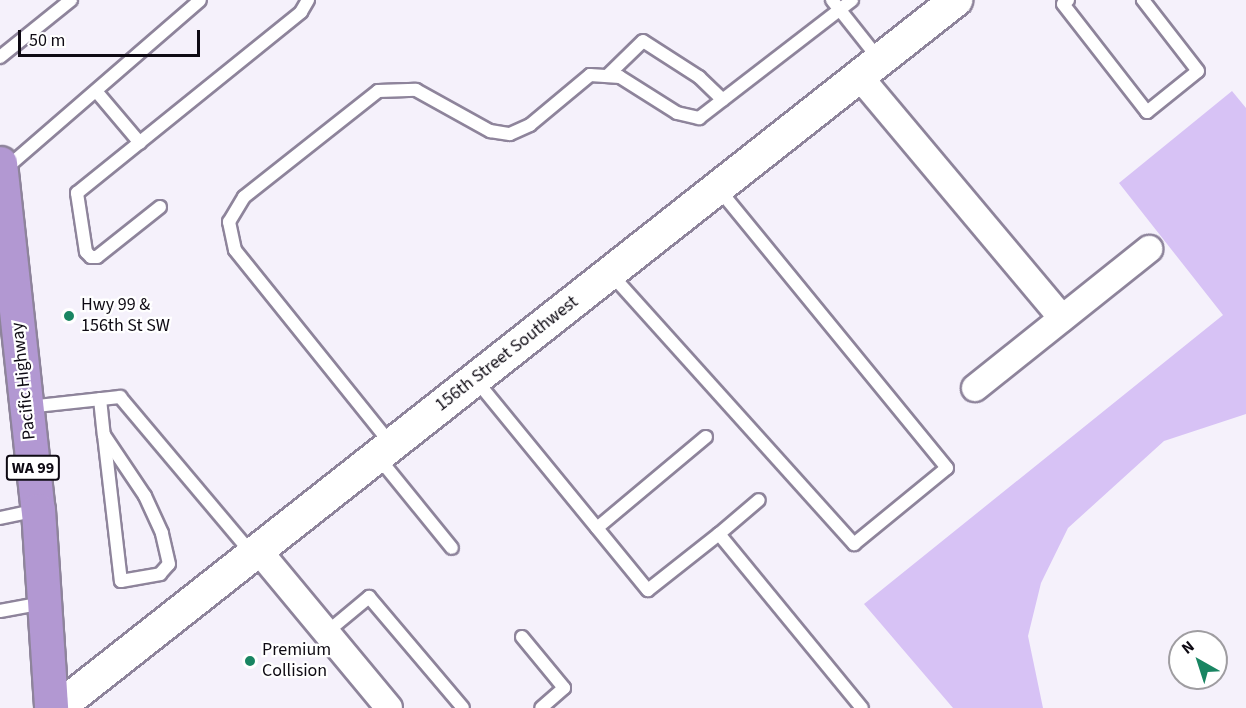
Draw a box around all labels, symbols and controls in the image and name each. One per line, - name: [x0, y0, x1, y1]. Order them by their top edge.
- scale bar: [21, 18, 202, 56]
- text: 50 m: [29, 28, 65, 53]
- street label: 156th Street Southwest: [431, 292, 583, 416]
- place label: Hwy 99 & 156th St SW: [81, 295, 170, 338]
- marker: Hwy 99 & 156th St SW: [62, 309, 76, 323]
- street label: Pacific Highway: [7, 321, 41, 441]
- road number: WA 99: [4, 455, 62, 481]
- north arrow: [1168, 630, 1228, 690]
- text: N: [1177, 636, 1199, 659]
- place label: Premium Collision: [262, 640, 331, 682]
- marker: Premium Collision: [243, 654, 257, 668]

